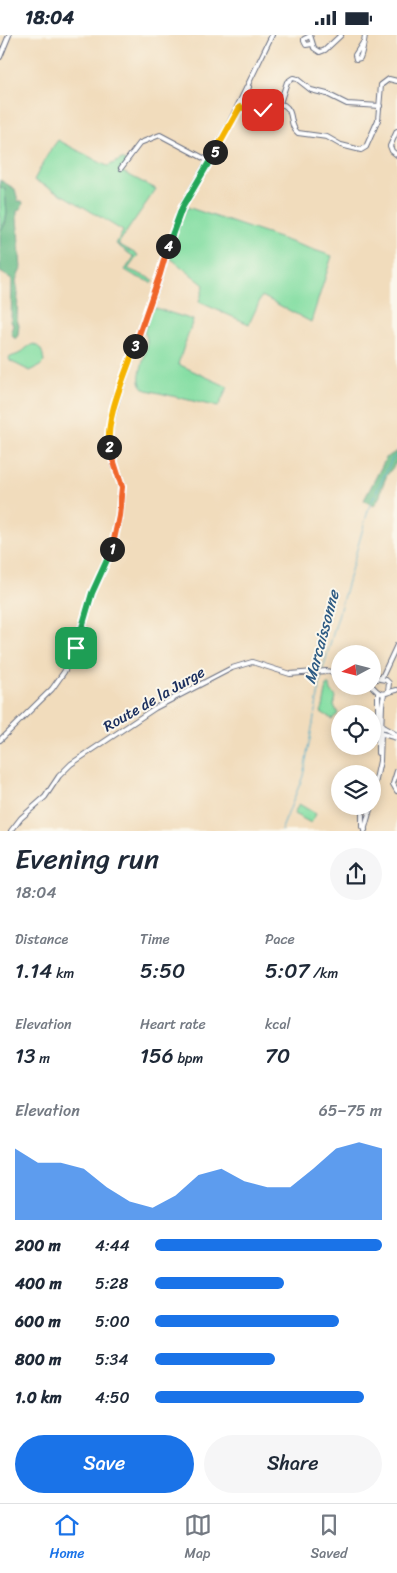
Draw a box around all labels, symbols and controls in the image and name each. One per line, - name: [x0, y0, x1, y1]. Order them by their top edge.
- text: 18:04: [25, 1, 74, 34]
- pin: [242, 89, 284, 131]
- icon: check: [249, 96, 277, 124]
- pin: 5: [202, 139, 228, 165]
- text: 5: [211, 140, 220, 165]
- pin: 4: [156, 233, 180, 259]
- text: 4: [164, 234, 173, 259]
- pin: 3: [122, 333, 148, 359]
- text: 3: [132, 334, 139, 359]
- pin: 2: [96, 435, 122, 459]
- text: 2: [105, 435, 114, 460]
- pin: 1: [100, 537, 124, 561]
- text: 1: [109, 537, 116, 562]
- water label: Marcaissonne: [295, 585, 348, 687]
- pin: [55, 627, 97, 669]
- icon: arrive: [62, 634, 90, 662]
- north arrow: [331, 645, 381, 695]
- map controls: [331, 645, 381, 815]
- street label: Route de la Jurge: [98, 659, 210, 739]
- button: locate: [331, 705, 381, 755]
- button: layers: [331, 765, 381, 815]
- text: Evening run: [15, 834, 159, 883]
- button: share: [330, 848, 382, 900]
- text: 18:04: [15, 878, 56, 907]
- text: Distance: [15, 927, 68, 952]
- text: Time: [140, 927, 170, 952]
- text: Pace: [265, 927, 295, 952]
- text: 1.14: [15, 952, 53, 990]
- text: 5:50: [140, 952, 185, 990]
- text: 5:07: [265, 952, 309, 990]
- text: km: [53, 961, 74, 986]
- text: /km: [309, 961, 338, 986]
- text: Elevation: [15, 1012, 72, 1037]
- text: Heart rate: [140, 1012, 206, 1037]
- text: kcal: [265, 1012, 290, 1037]
- text: 13: [15, 1037, 36, 1075]
- text: 156: [140, 1037, 174, 1075]
- text: 70: [265, 1037, 290, 1075]
- text: m: [36, 1046, 50, 1071]
- text: bpm: [174, 1046, 203, 1071]
- text: Elevation: [15, 1096, 80, 1125]
- text: 65–75 m: [319, 1096, 382, 1125]
- text: 200 m: [15, 1231, 61, 1260]
- text: 4:44: [95, 1231, 130, 1260]
- text: 400 m: [15, 1269, 62, 1298]
- text: 5:28: [95, 1269, 129, 1298]
- text: 600 m: [15, 1307, 61, 1336]
- text: 5:00: [95, 1307, 130, 1336]
- text: 800 m: [15, 1345, 61, 1374]
- text: 5:34: [95, 1345, 128, 1374]
- text: 1.0 km: [15, 1383, 62, 1412]
- text: 4:50: [95, 1383, 130, 1412]
- button: Save: [15, 1435, 194, 1493]
- button: Share: [204, 1435, 382, 1493]
- tab: Home: [50, 1511, 85, 1566]
- tab: Map: [184, 1511, 212, 1566]
- tab: Saved: [311, 1511, 347, 1566]

